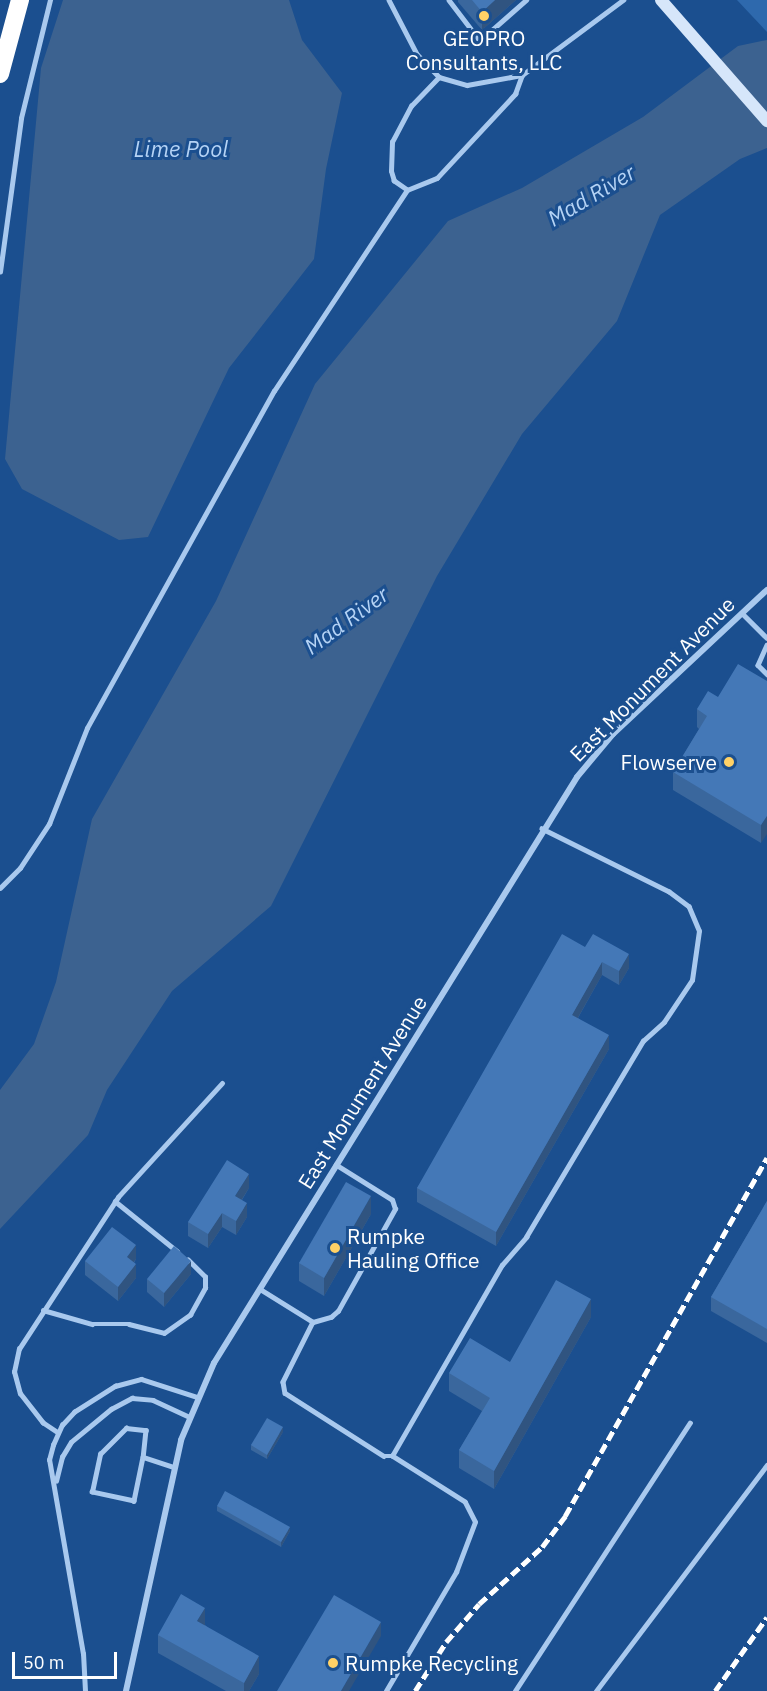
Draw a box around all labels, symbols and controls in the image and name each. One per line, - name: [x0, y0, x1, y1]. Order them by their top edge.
- marker: GEOPRO Consultants, LLC: [477, 9, 491, 23]
- place label: GEOPRO Consultants, LLC: [406, 25, 562, 75]
- water label: Lime Pool: [134, 136, 228, 162]
- water label: Mad River: [542, 159, 640, 231]
- water label: Mad River: [299, 581, 393, 659]
- street label: East Monument Avenue: [564, 591, 740, 767]
- place label: Flowserve: [620, 749, 717, 775]
- marker: Flowserve: [722, 755, 736, 769]
- street label: East Monument Avenue: [292, 991, 432, 1193]
- place label: Rumpke Hauling Office: [347, 1223, 479, 1273]
- marker: Rumpke Hauling Office: [328, 1241, 342, 1255]
- scale bar: [15, 1640, 120, 1678]
- place label: Rumpke Recycling: [345, 1650, 518, 1676]
- text: 50 m: [23, 1651, 65, 1674]
- marker: Rumpke Recycling: [326, 1656, 340, 1670]

